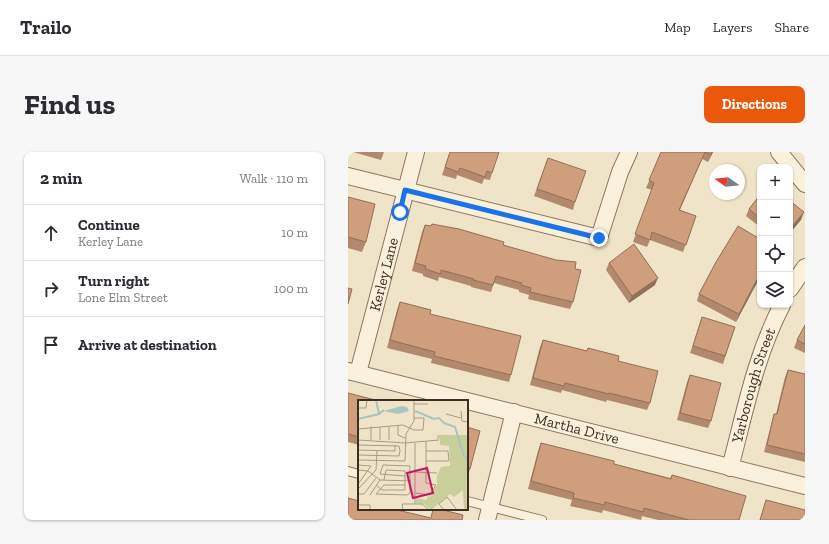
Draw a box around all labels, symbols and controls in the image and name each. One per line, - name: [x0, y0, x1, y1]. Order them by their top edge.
- text: Trailo: [20, 16, 71, 39]
- text: Map: [664, 19, 691, 36]
- text: Layers: [713, 19, 752, 36]
- text: Share: [774, 19, 809, 36]
- button: Directions: [704, 86, 805, 123]
- text: Find us: [24, 88, 115, 121]
- north arrow: [709, 164, 745, 200]
- map controls: [757, 164, 793, 308]
- button: +: [757, 164, 793, 200]
- text: 2 min: [40, 168, 82, 188]
- text: Walk · 110 m: [240, 171, 308, 186]
- button: −: [757, 200, 793, 236]
- route start: [391, 203, 409, 221]
- text: Continue: [78, 216, 140, 234]
- icon: ahead: [40, 222, 62, 244]
- text: 10 m: [281, 225, 308, 240]
- route end: [590, 229, 608, 247]
- text: Kerley Lane: [78, 234, 143, 249]
- street label: Kerley Lane: [366, 236, 402, 313]
- button: locate: [757, 236, 793, 272]
- text: Turn right: [78, 272, 149, 290]
- button: layers: [757, 272, 793, 308]
- icon: right: [40, 278, 62, 300]
- text: 100 m: [274, 281, 308, 296]
- text: Lone Elm Street: [78, 290, 168, 305]
- street label: Yarborough Street: [728, 325, 779, 446]
- icon: arrive: [40, 334, 62, 356]
- text: Arrive at destination: [78, 336, 217, 354]
- inset map: [358, 400, 468, 510]
- street label: Martha Drive: [533, 409, 621, 448]

